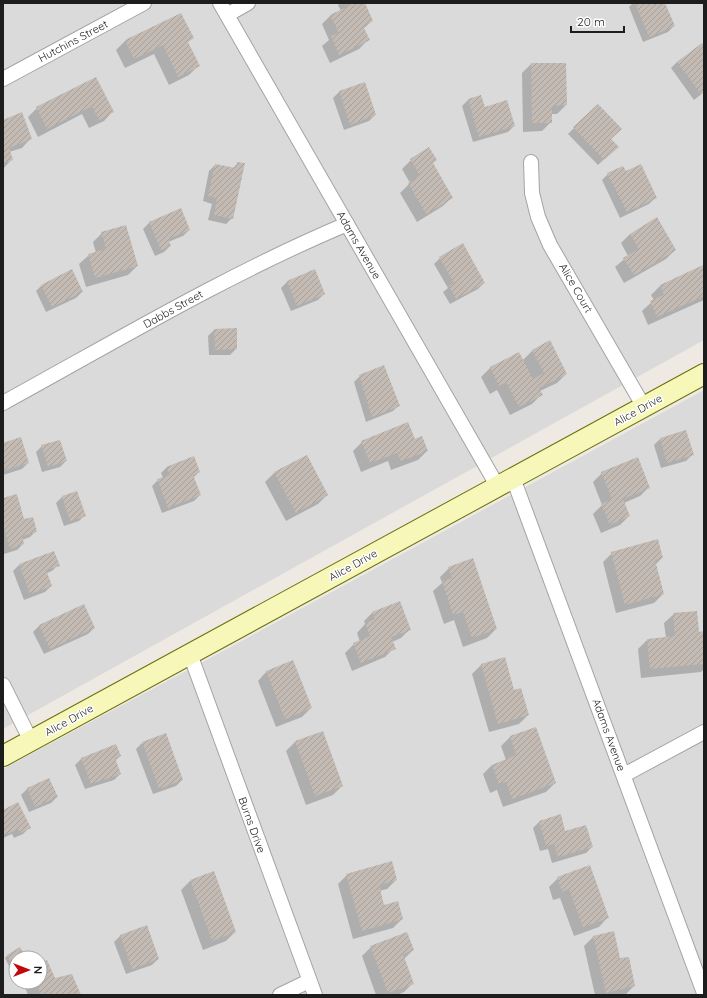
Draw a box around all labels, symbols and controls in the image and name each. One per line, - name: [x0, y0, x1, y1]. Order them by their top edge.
- scale bar: [571, 8, 624, 34]
- text: 20 m: [577, 14, 605, 29]
- street label: Hutchins Street: [36, 17, 110, 65]
- street label: Adams Avenue: [334, 208, 384, 282]
- street label: Alice Court: [556, 261, 596, 316]
- street label: Dabbs Street: [141, 287, 206, 331]
- street label: Alice Drive: [611, 391, 665, 429]
- street label: Alice Drive: [326, 546, 380, 584]
- street label: Adams Avenue: [589, 697, 629, 773]
- street label: Alice Drive: [42, 701, 96, 739]
- street label: Burns Drive: [235, 795, 269, 855]
- north arrow: [8, 950, 48, 990]
- text: N: [31, 966, 45, 974]

